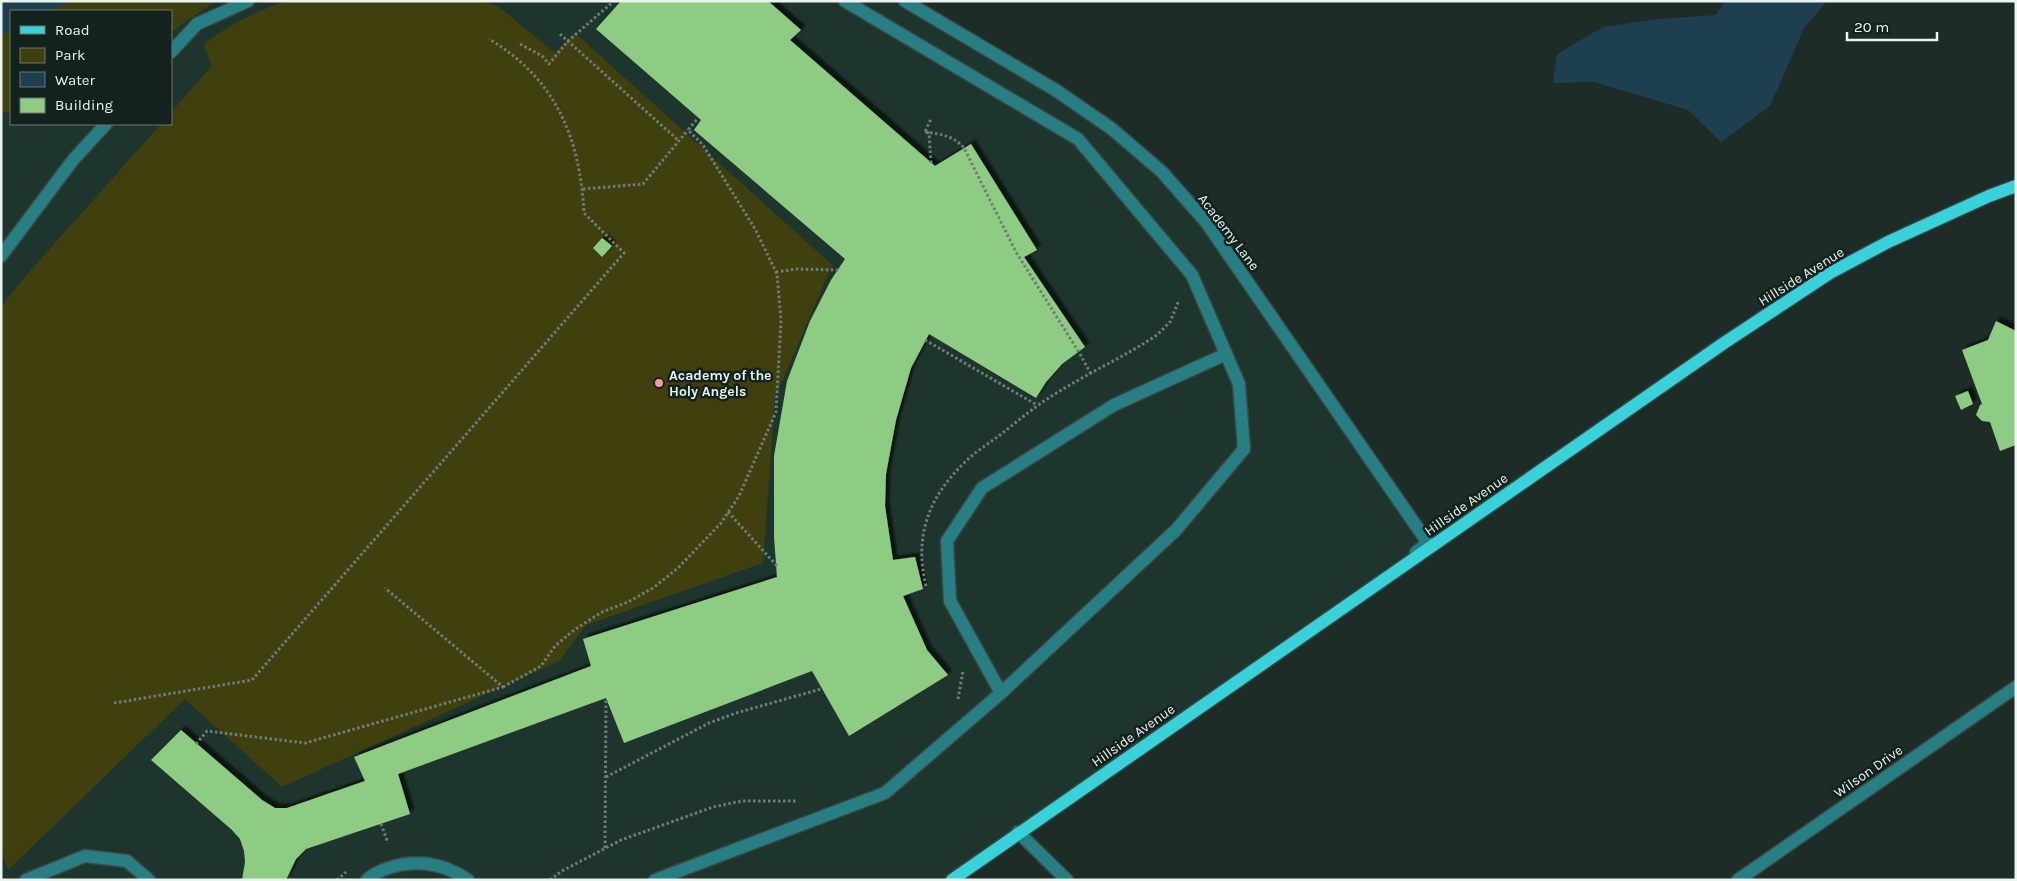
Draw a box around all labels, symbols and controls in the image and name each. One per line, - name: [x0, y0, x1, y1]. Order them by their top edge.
- legend: [10, 10, 172, 125]
- scale bar: [1847, 10, 1937, 42]
- text: 20 m: [1854, 18, 1889, 36]
- text: Road: [55, 21, 90, 39]
- text: Park: [55, 46, 85, 64]
- text: Water: [55, 71, 96, 89]
- text: Building: [55, 96, 113, 114]
- street label: Academy Lane: [1194, 191, 1263, 274]
- street label: Hillside Avenue: [1755, 243, 1847, 310]
- place label: Academy of the Holy Angels: [669, 367, 772, 400]
- marker: Academy of the Holy Angels: [653, 377, 665, 389]
- street label: Hillside Avenue: [1421, 469, 1511, 539]
- street label: Hillside Avenue: [1088, 700, 1178, 770]
- street label: Wilson Drive: [1831, 741, 1906, 801]

